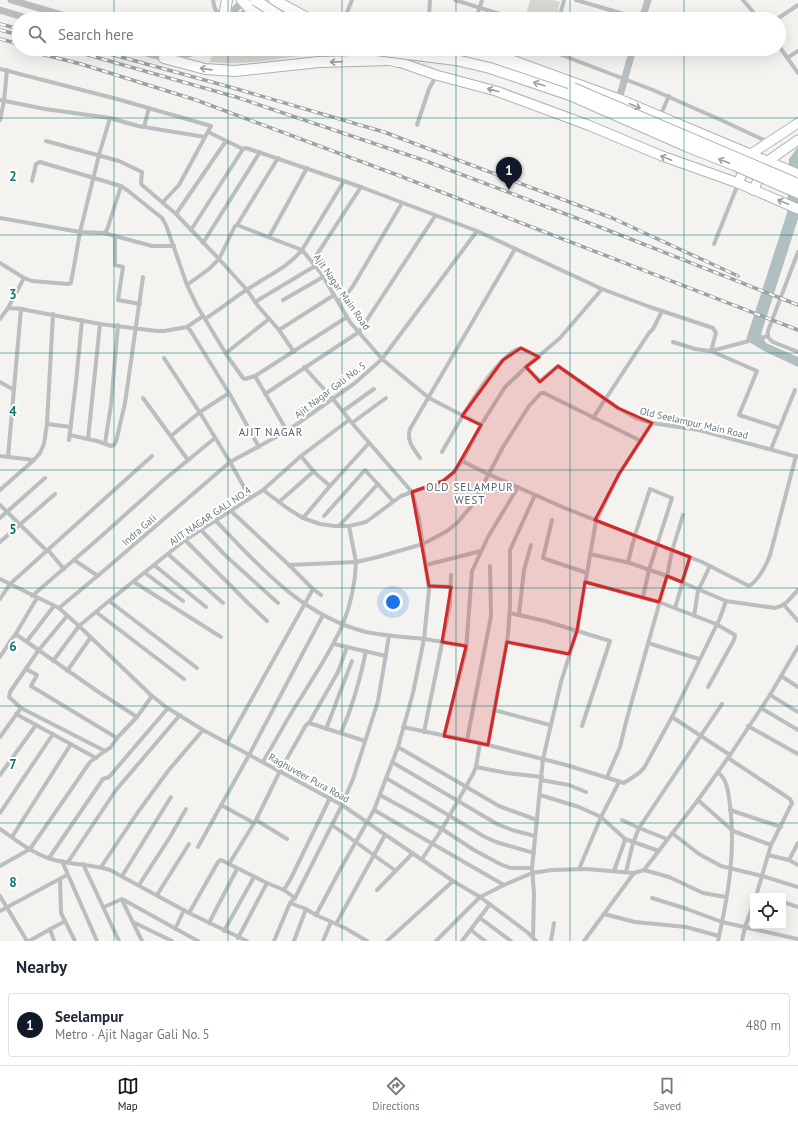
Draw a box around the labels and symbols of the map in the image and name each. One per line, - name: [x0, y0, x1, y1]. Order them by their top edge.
- one-way arrow: [330, 58, 343, 65]
- one-way arrow: [200, 65, 213, 73]
- one-way arrow: [533, 80, 545, 88]
- one-way arrow: [486, 86, 499, 93]
- one-way arrow: [628, 102, 640, 110]
- one-way arrow: [661, 153, 673, 161]
- pin: 1: [496, 157, 522, 190]
- one-way arrow: [718, 157, 730, 164]
- text: 2: [9, 168, 17, 185]
- one-way arrow: [777, 198, 789, 206]
- street label: Ajit Nagar Main Road: [311, 251, 373, 333]
- text: 3: [9, 286, 17, 303]
- street label: Ajit Nagar Gali No. 5: [292, 359, 368, 421]
- text: 4: [9, 403, 17, 420]
- street label: Old Seelampur Main Road: [639, 404, 749, 442]
- district label: AJIT NAGAR: [239, 425, 303, 439]
- district label: OLD SELAMPUR WEST: [426, 480, 514, 507]
- street label: AJIT NAGAR GALI NO.4: [167, 483, 254, 548]
- street label: Indra Gali: [119, 511, 159, 549]
- text: 5: [9, 521, 17, 538]
- your location: [383, 592, 403, 612]
- text: 6: [9, 638, 17, 655]
- street label: Raghuveer Pura Road: [266, 750, 352, 806]
- text: 7: [9, 756, 17, 773]
- text: 8: [9, 874, 17, 891]

